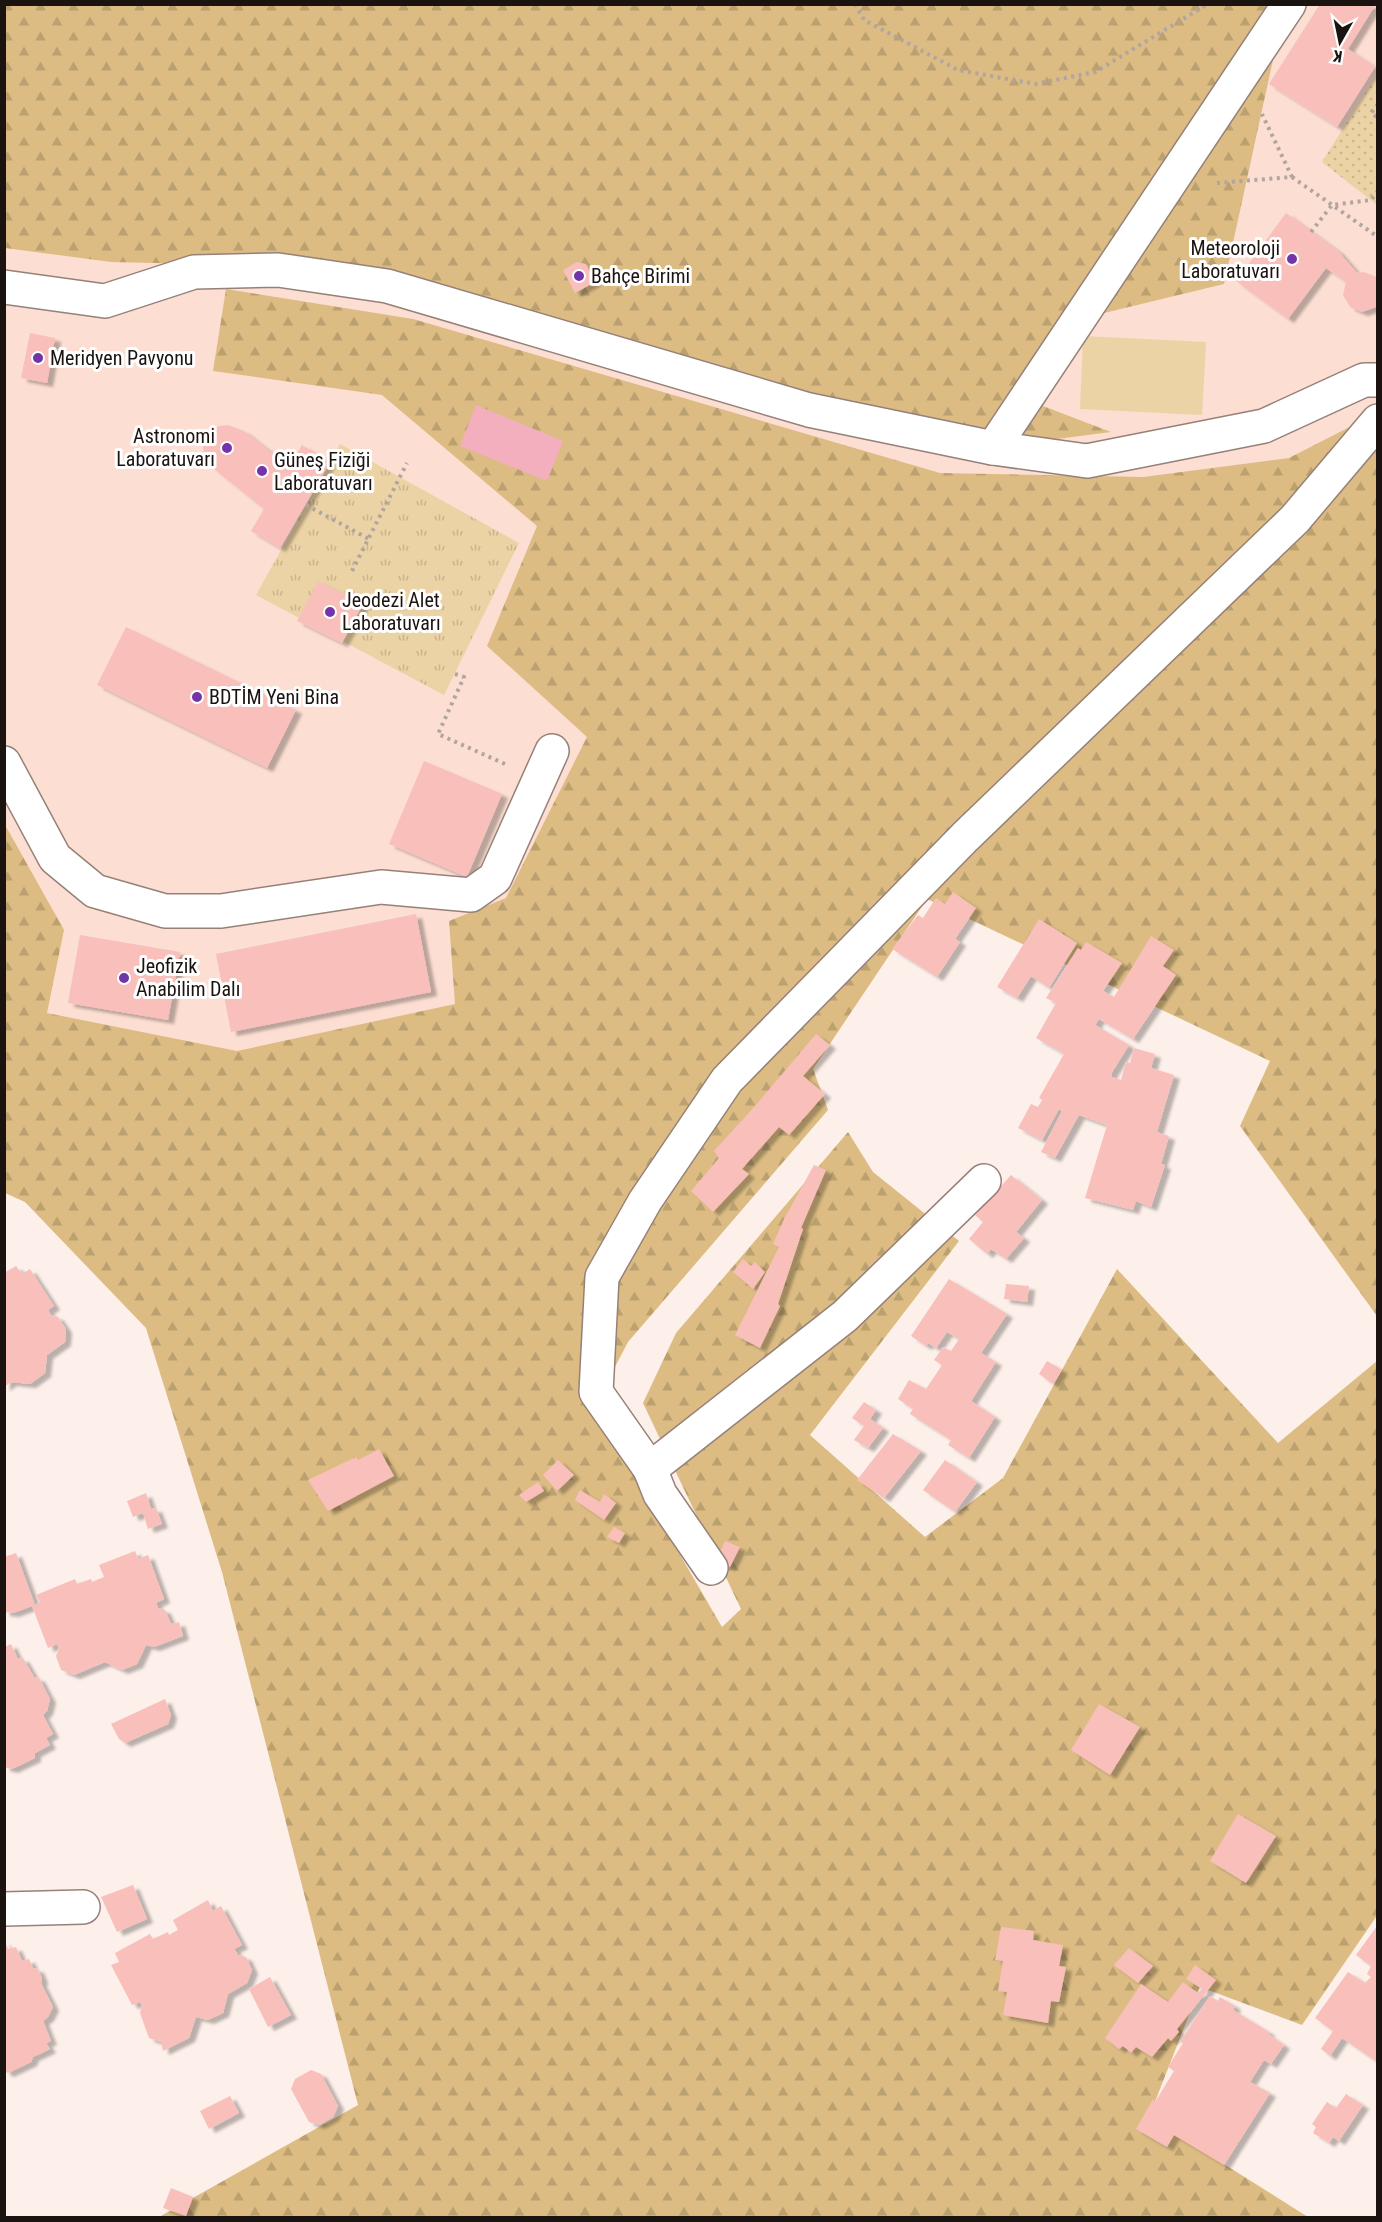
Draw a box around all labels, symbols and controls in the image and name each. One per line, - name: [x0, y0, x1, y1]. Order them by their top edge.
- north arrow: [1310, 12, 1370, 72]
- text: K: [1332, 46, 1344, 66]
- place label: Meteoroloji Laboratuvarı: [1181, 236, 1280, 283]
- marker: Meteoroloji Laboratuvarı: [1285, 252, 1299, 266]
- place label: Bahçe Birimi: [591, 264, 690, 288]
- marker: Bahçe Birimi: [572, 269, 586, 283]
- place label: Meridyen Pavyonu: [50, 346, 194, 370]
- marker: Meridyen Pavyonu: [31, 351, 45, 365]
- place label: Astronomi Laboratuvarı: [116, 424, 215, 471]
- marker: Astronomi Laboratuvarı: [220, 441, 234, 455]
- place label: Güneş Fiziği Laboratuvarı: [274, 448, 373, 495]
- marker: Güneş Fiziği Laboratuvarı: [255, 464, 269, 478]
- place label: Jeodezi Alet Laboratuvarı: [342, 588, 441, 635]
- marker: Jeodezi Alet Laboratuvarı: [323, 605, 337, 619]
- place label: BDTİM Yeni Bina: [209, 685, 339, 709]
- marker: BDTİM Yeni Bina: [190, 690, 204, 704]
- place label: Jeofizik Anabilim Dalı: [136, 954, 240, 1001]
- marker: Jeofizik Anabilim Dalı: [117, 971, 131, 985]

